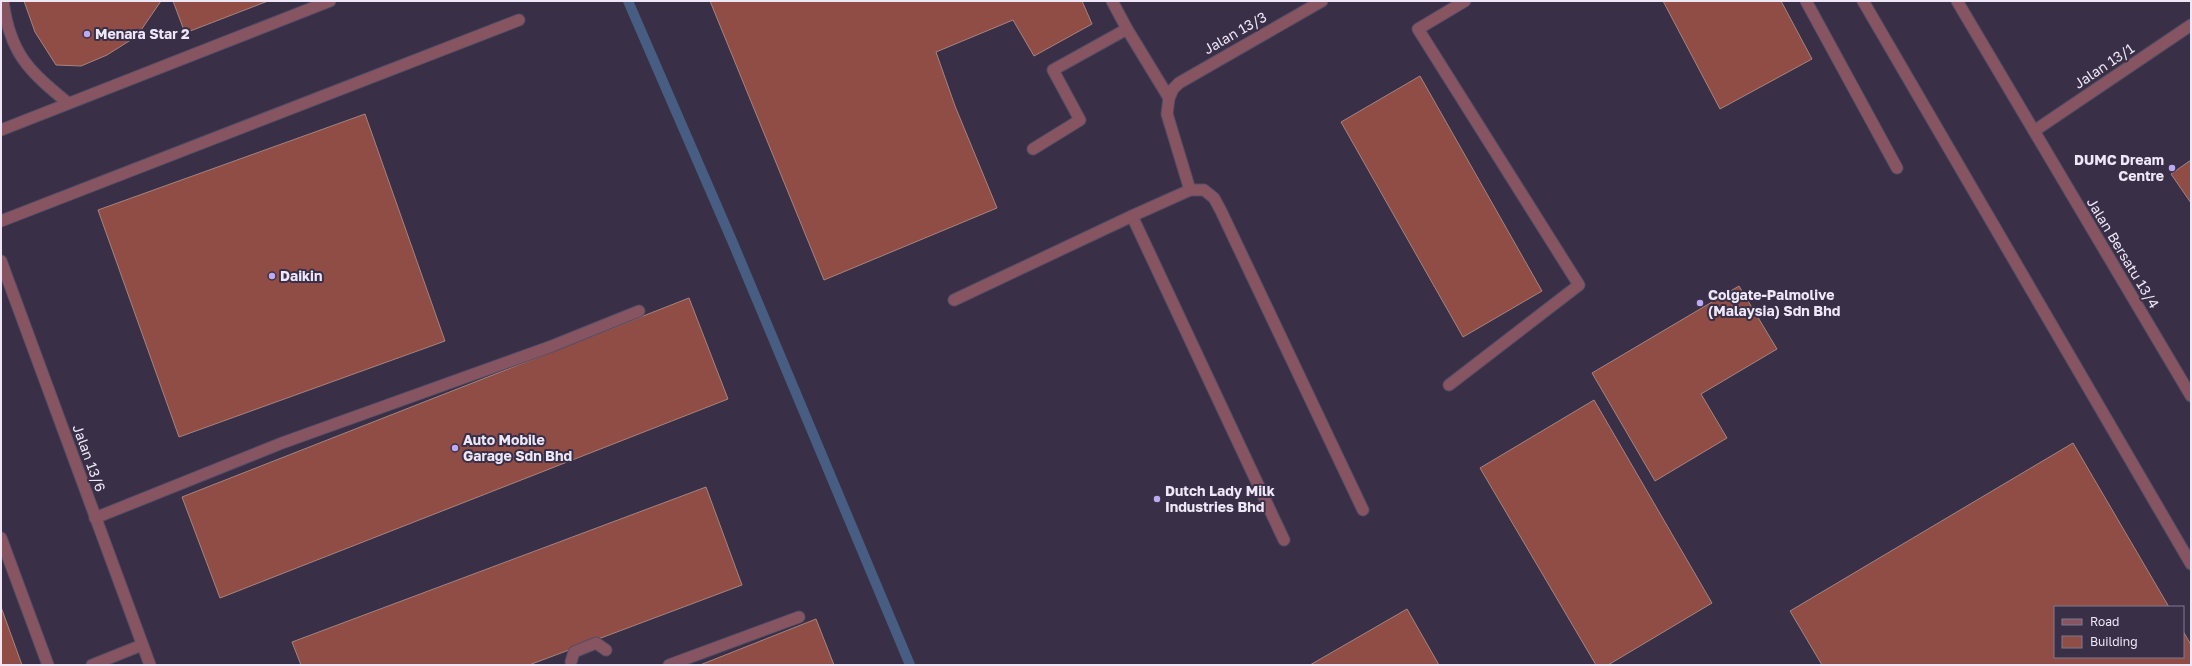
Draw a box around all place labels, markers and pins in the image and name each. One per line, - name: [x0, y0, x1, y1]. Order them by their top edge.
- place label: Menara Star 2: [95, 25, 190, 42]
- marker: Menara Star 2: [82, 29, 92, 39]
- place label: DUMC Dream Centre: [2074, 151, 2164, 184]
- marker: DUMC Dream Centre: [2167, 163, 2177, 173]
- place label: Daikin: [280, 267, 322, 284]
- marker: Daikin: [267, 271, 277, 281]
- place label: Colgate-Palmolive (Malaysia) Sdn Bhd: [1708, 286, 1840, 319]
- marker: Colgate-Palmolive (Malaysia) Sdn Bhd: [1695, 298, 1705, 308]
- place label: Auto Mobile Garage Sdn Bhd: [463, 431, 572, 464]
- marker: Auto Mobile Garage Sdn Bhd: [450, 443, 460, 453]
- place label: Dutch Lady Milk Industries Bhd: [1165, 482, 1275, 515]
- marker: Dutch Lady Milk Industries Bhd: [1152, 494, 1162, 504]

